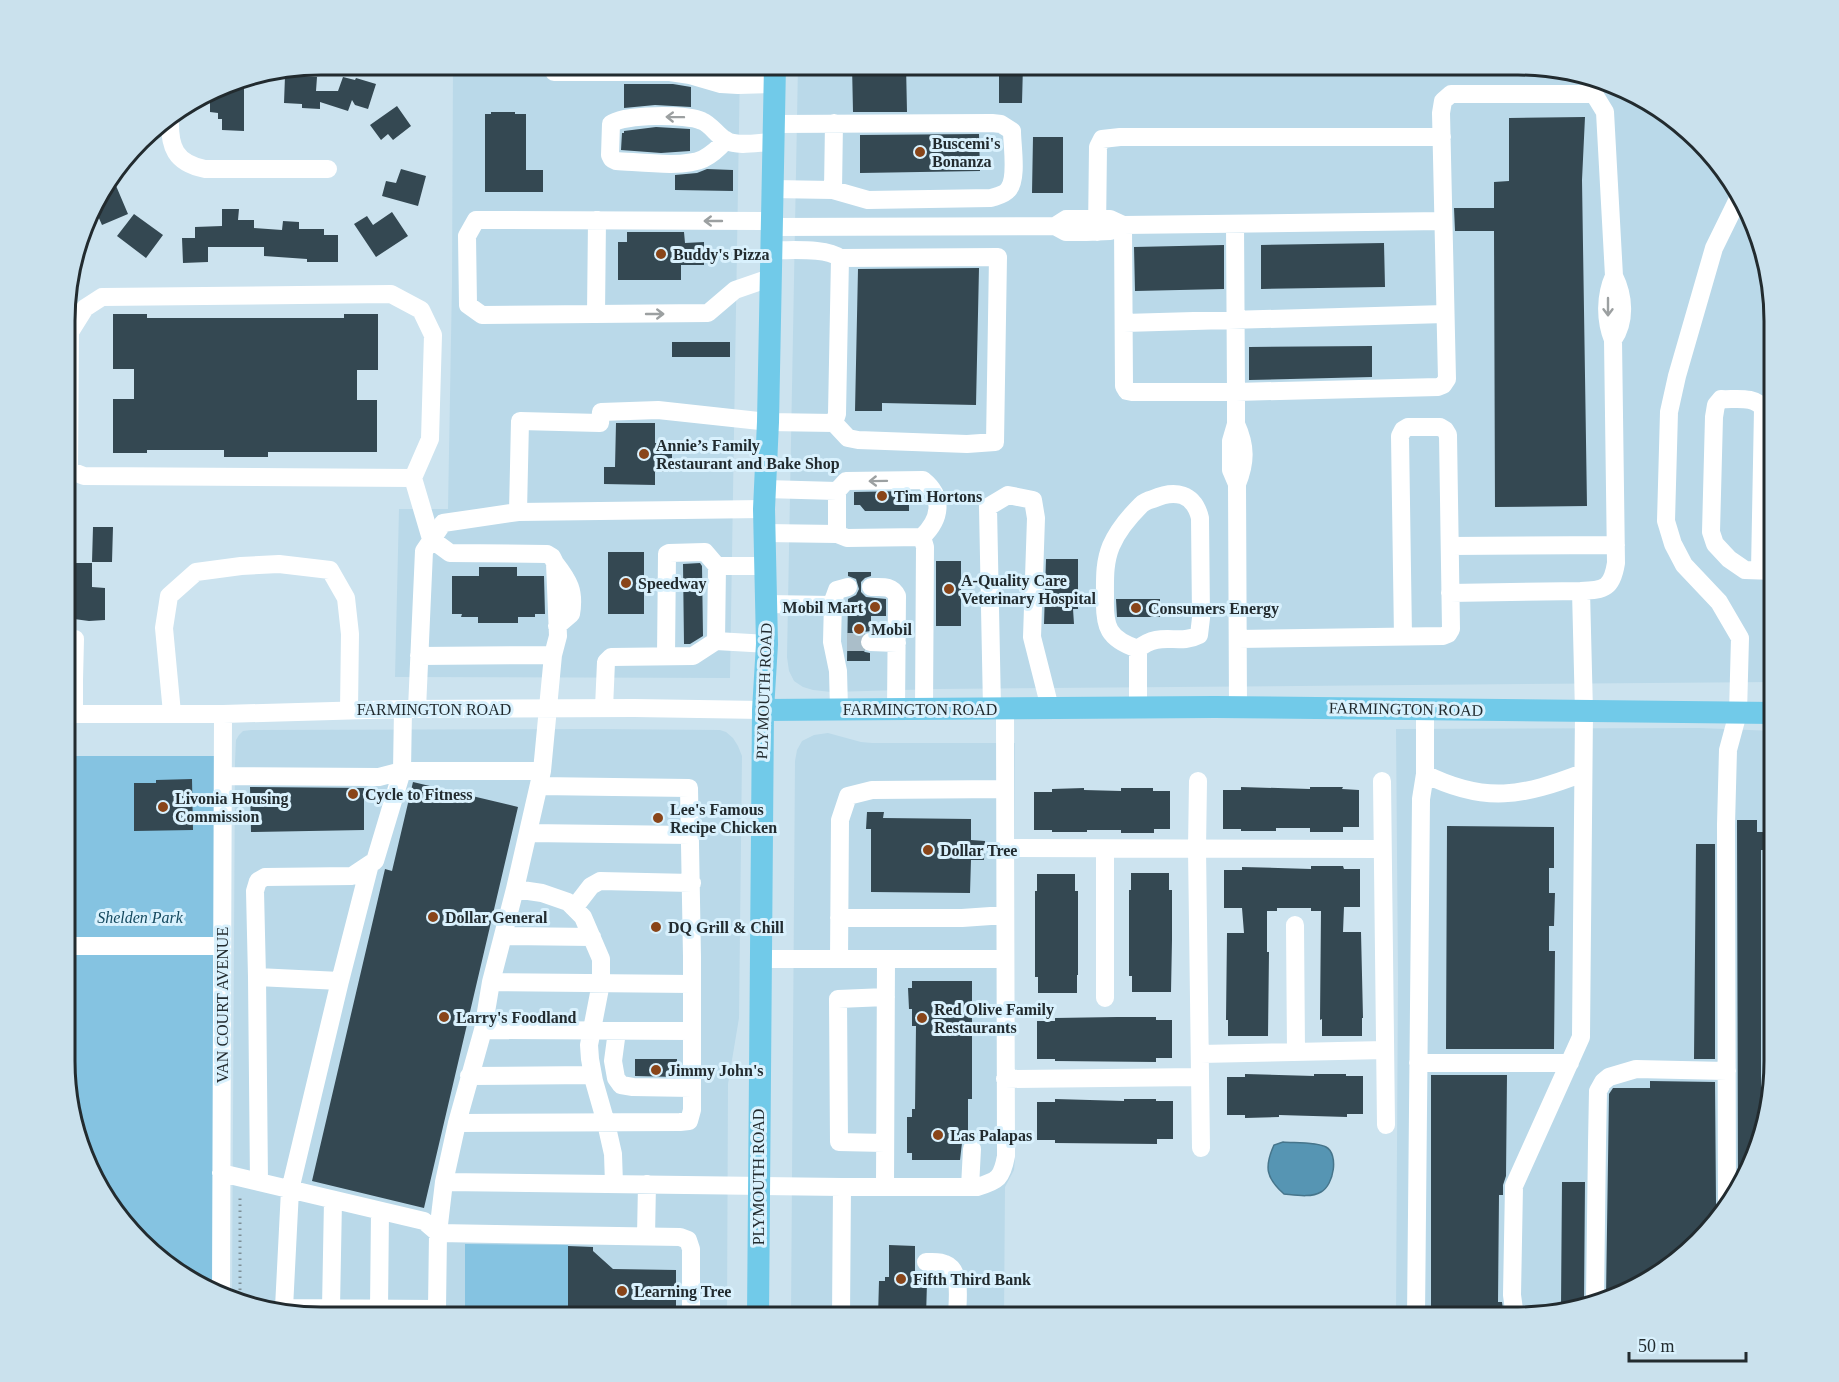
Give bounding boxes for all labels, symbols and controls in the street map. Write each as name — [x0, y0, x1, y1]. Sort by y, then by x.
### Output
one-way arrow — [666, 112, 686, 123]
place label: Buscemi's Bonanza — [932, 135, 1000, 170]
marker: Buscemi's Bonanza — [913, 145, 927, 159]
one-way arrow — [703, 215, 723, 227]
place label: Buddy's Pizza — [673, 246, 769, 264]
marker: Buddy's Pizza — [654, 247, 668, 261]
one-way arrow — [1602, 296, 1614, 316]
one-way arrow — [644, 308, 664, 320]
place label: Annie’s Family Restaurant and Bake Shop — [656, 437, 840, 473]
marker: Annie’s Family Restaurant and Bake Shop — [637, 447, 651, 461]
one-way arrow — [868, 475, 888, 486]
place label: Tim Hortons — [894, 488, 982, 505]
marker: Tim Hortons — [875, 489, 889, 503]
place label: A-Quality Care Veterinary Hospital — [961, 572, 1097, 608]
place label: Speedway — [638, 575, 706, 593]
marker: Speedway — [619, 576, 633, 590]
marker: A-Quality Care Veterinary Hospital — [942, 582, 956, 596]
place label: Mobil Mart — [783, 599, 864, 616]
marker: Mobil Mart — [868, 600, 882, 614]
place label: Consumers Energy — [1148, 600, 1279, 618]
marker: Consumers Energy — [1129, 601, 1143, 615]
place label: Mobil — [871, 621, 912, 638]
street label: PLYMOUTH ROAD — [753, 622, 775, 760]
marker: Mobil — [852, 622, 866, 636]
street label: FARMINGTON ROAD — [1329, 699, 1483, 719]
street label: FARMINGTON ROAD — [357, 701, 511, 718]
street label: FARMINGTON ROAD — [843, 701, 997, 718]
place label: Cycle to Fitness — [365, 786, 473, 804]
marker: Cycle to Fitness — [346, 787, 360, 801]
place label: Livonia Housing Commission — [175, 790, 288, 825]
marker: Livonia Housing Commission — [156, 800, 170, 814]
place label: Lee's Famous Recipe Chicken — [670, 801, 777, 837]
marker: Lee's Famous Recipe Chicken — [651, 811, 665, 825]
place label: Dollar Tree — [940, 842, 1017, 859]
marker: Dollar Tree — [921, 843, 935, 857]
park label: Shelden Park — [97, 909, 184, 926]
place label: Dollar General — [445, 909, 548, 926]
marker: Dollar General — [426, 910, 440, 924]
place label: DQ Grill & Chill — [668, 919, 785, 936]
marker: DQ Grill & Chill — [649, 920, 663, 934]
street label: VAN COURT AVENUE — [214, 927, 231, 1083]
place label: Red Olive Family Restaurants — [934, 1001, 1054, 1036]
place label: Larry's Foodland — [456, 1009, 577, 1027]
marker: Larry's Foodland — [437, 1010, 451, 1024]
marker: Red Olive Family Restaurants — [915, 1011, 929, 1025]
place label: Jimmy John's — [668, 1062, 764, 1080]
marker: Jimmy John's — [649, 1063, 663, 1077]
street label: PLYMOUTH ROAD — [750, 1109, 767, 1245]
place label: Las Palapas — [950, 1127, 1032, 1145]
marker: Las Palapas — [931, 1128, 945, 1142]
place label: Fifth Third Bank — [913, 1271, 1031, 1288]
marker: Fifth Third Bank — [894, 1272, 908, 1286]
place label: Learning Tree — [634, 1283, 731, 1301]
marker: Learning Tree — [615, 1284, 629, 1298]
scale bar — [1629, 1325, 1746, 1363]
text: 50 m — [1638, 1336, 1675, 1356]

